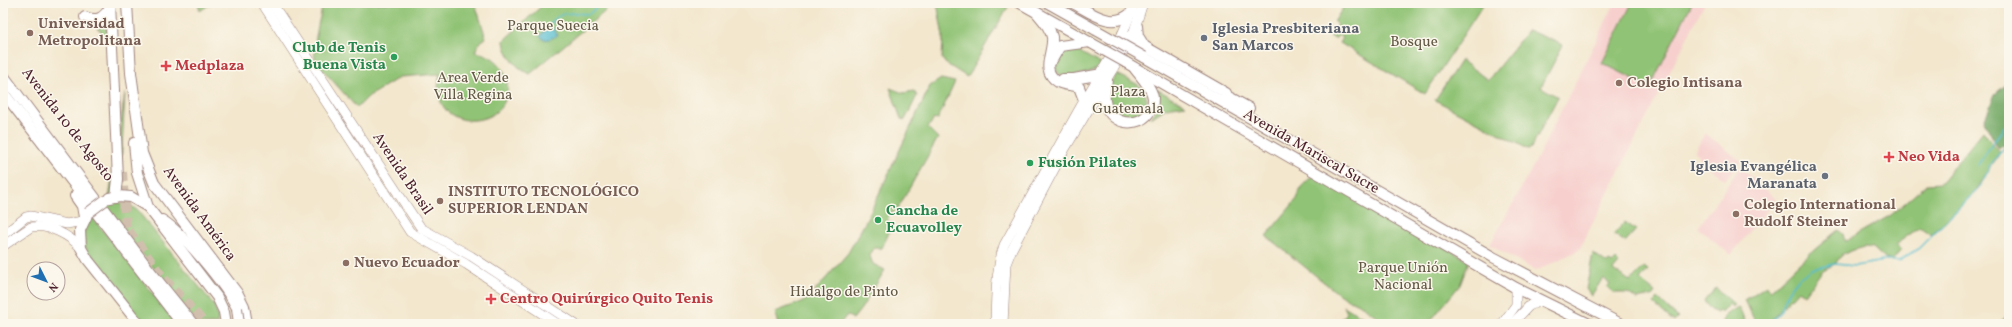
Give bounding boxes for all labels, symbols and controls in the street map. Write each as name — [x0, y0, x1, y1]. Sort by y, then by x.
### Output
place label: Universidad Metropolitana — [38, 14, 141, 52]
park label: Parque Suecia — [507, 16, 599, 37]
place label: Iglesia Presbiteriana San Marcos — [1212, 19, 1359, 57]
marker: Universidad Metropolitana — [25, 28, 35, 38]
park label: Bosque — [1390, 32, 1438, 53]
marker: Iglesia Presbiteriana San Marcos — [1199, 33, 1209, 43]
place label: Club de Tenis Buena Vista — [292, 38, 386, 76]
marker: Club de Tenis Buena Vista — [389, 52, 399, 62]
place label: Medplaza — [175, 56, 245, 77]
marker: Medplaza — [160, 60, 172, 72]
street label: Avenida 10 de Agosto — [16, 64, 118, 186]
park label: Area Verde Villa Regina — [433, 68, 513, 106]
place label: Colegio Intisana — [1627, 73, 1742, 94]
marker: Colegio Intisana — [1614, 78, 1624, 88]
park label: Plaza Guatemala — [1092, 82, 1164, 120]
street label: Avenida Mariscal Sucre — [1239, 104, 1383, 200]
street label: Avenida Brasil — [367, 129, 437, 219]
place label: Neo Vida — [1898, 147, 1960, 168]
marker: Neo Vida — [1883, 151, 1895, 163]
place label: Fusión Pilates — [1038, 153, 1137, 174]
place label: Iglesia Evangélica Maranata — [1690, 157, 1817, 195]
marker: Fusión Pilates — [1025, 158, 1035, 168]
street label: Avenida América — [157, 162, 241, 266]
marker: Iglesia Evangélica Maranata — [1820, 171, 1830, 181]
place label: INSTITUTO TECNOLÓGICO SUPERIOR LENDAN — [448, 182, 639, 220]
place label: Colegio International Rudolf Steiner — [1744, 195, 1896, 233]
marker: INSTITUTO TECNOLÓGICO SUPERIOR LENDAN — [435, 196, 445, 206]
place label: Cancha de Ecuavolley — [886, 201, 963, 239]
marker: Colegio International Rudolf Steiner — [1731, 209, 1741, 219]
marker: Cancha de Ecuavolley — [873, 215, 883, 225]
place label: Nuevo Ecuador — [354, 253, 460, 274]
marker: Nuevo Ecuador — [341, 258, 351, 268]
park label: Parque Unión Nacional — [1358, 258, 1448, 296]
north arrow — [26, 261, 66, 301]
text: N — [44, 279, 61, 295]
park label: Hidalgo de Pinto — [790, 282, 898, 303]
place label: Centro Quirúrgico Quito Tenis — [500, 289, 713, 310]
marker: Centro Quirúrgico Quito Tenis — [485, 293, 497, 305]

